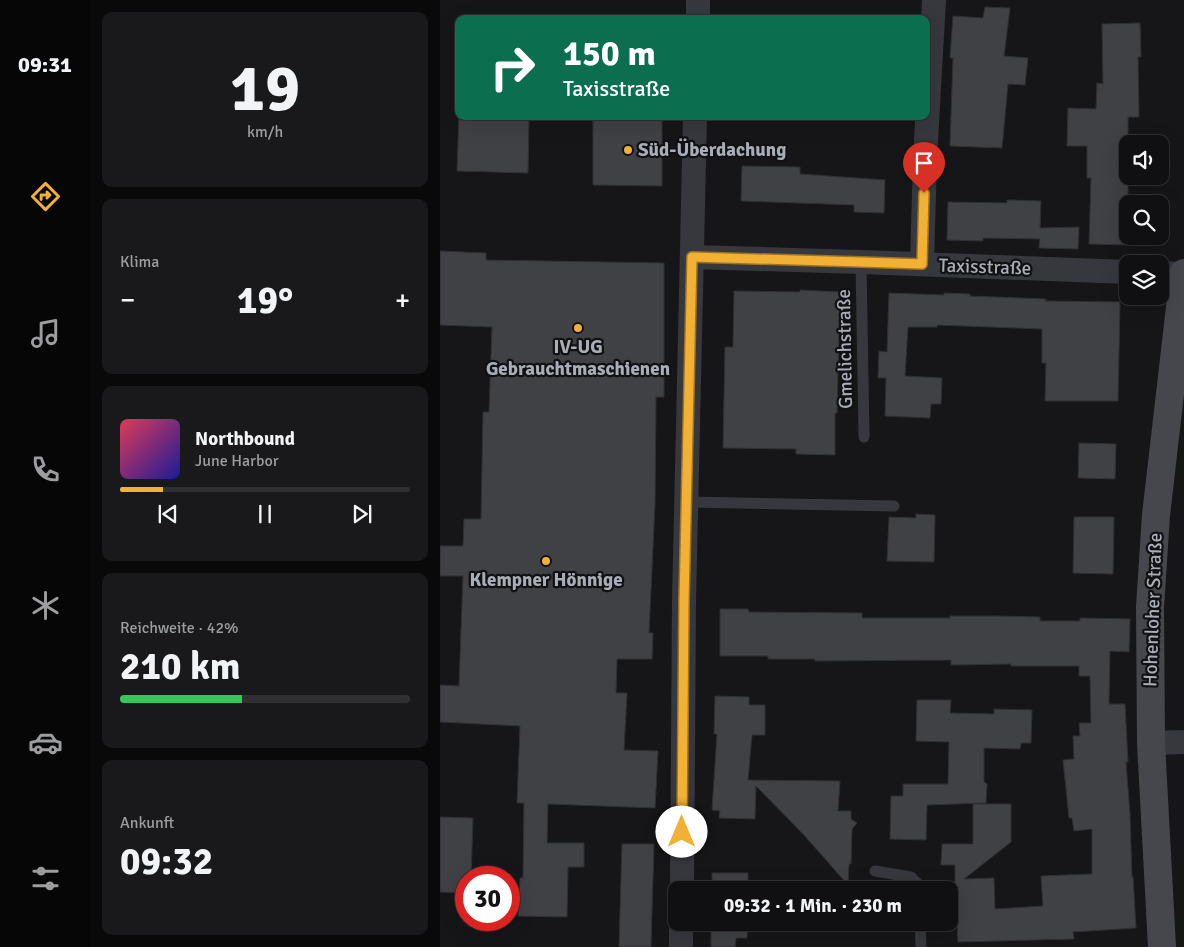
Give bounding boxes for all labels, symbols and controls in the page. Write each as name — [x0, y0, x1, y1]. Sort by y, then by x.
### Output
text: 150 m — [563, 32, 656, 75]
icon: right — [480, 35, 545, 100]
text: 19 — [230, 49, 300, 129]
text: 09:31 — [18, 51, 72, 78]
text: Taxisstraße — [563, 75, 670, 102]
text: km/h — [247, 122, 283, 142]
map controls — [1119, 135, 1169, 305]
button: sound — [1119, 135, 1169, 185]
place label: Süd-Überdachung — [638, 138, 786, 162]
pin — [903, 142, 945, 193]
marker: Süd-Überdachung — [622, 144, 634, 156]
icon: arrive — [910, 149, 938, 177]
icon: directions — [28, 179, 63, 214]
button: search — [1119, 195, 1169, 245]
text: Klima — [120, 252, 159, 272]
street label: Taxisstraße — [938, 253, 1032, 281]
button: layers — [1119, 255, 1169, 305]
text: 19° — [237, 277, 293, 324]
text: − — [120, 283, 135, 317]
text: + — [395, 283, 410, 317]
street label: Gmelichstraße — [832, 289, 858, 409]
icon: music — [28, 316, 63, 351]
marker: IV-UG Gebrauchtmaschienen — [572, 322, 584, 334]
place label: IV-UG Gebrauchtmaschienen — [486, 335, 670, 381]
text: Northbound — [195, 427, 295, 451]
text: June Harbor — [195, 451, 279, 471]
icon: phone — [28, 452, 63, 487]
icon: previous — [154, 500, 182, 528]
icon: pause — [251, 500, 279, 528]
icon: next — [348, 500, 376, 528]
street label: Hohenloher Straße — [1138, 532, 1168, 688]
marker: Klempner Hönnige — [540, 555, 552, 567]
place label: Klempner Hönnige — [469, 568, 623, 592]
icon: climate — [28, 588, 63, 623]
text: Reichweite · 42% — [120, 618, 239, 638]
text: 210 km — [120, 643, 241, 690]
icon: car — [28, 725, 63, 760]
position arrow — [655, 805, 707, 857]
text: Ankunft — [120, 813, 174, 833]
text: 09:32 — [120, 838, 213, 885]
icon: filters — [28, 861, 63, 896]
speed limit sign: 30 — [455, 866, 520, 931]
text: 09:32 · 1 Min. · 230 m — [724, 894, 902, 918]

